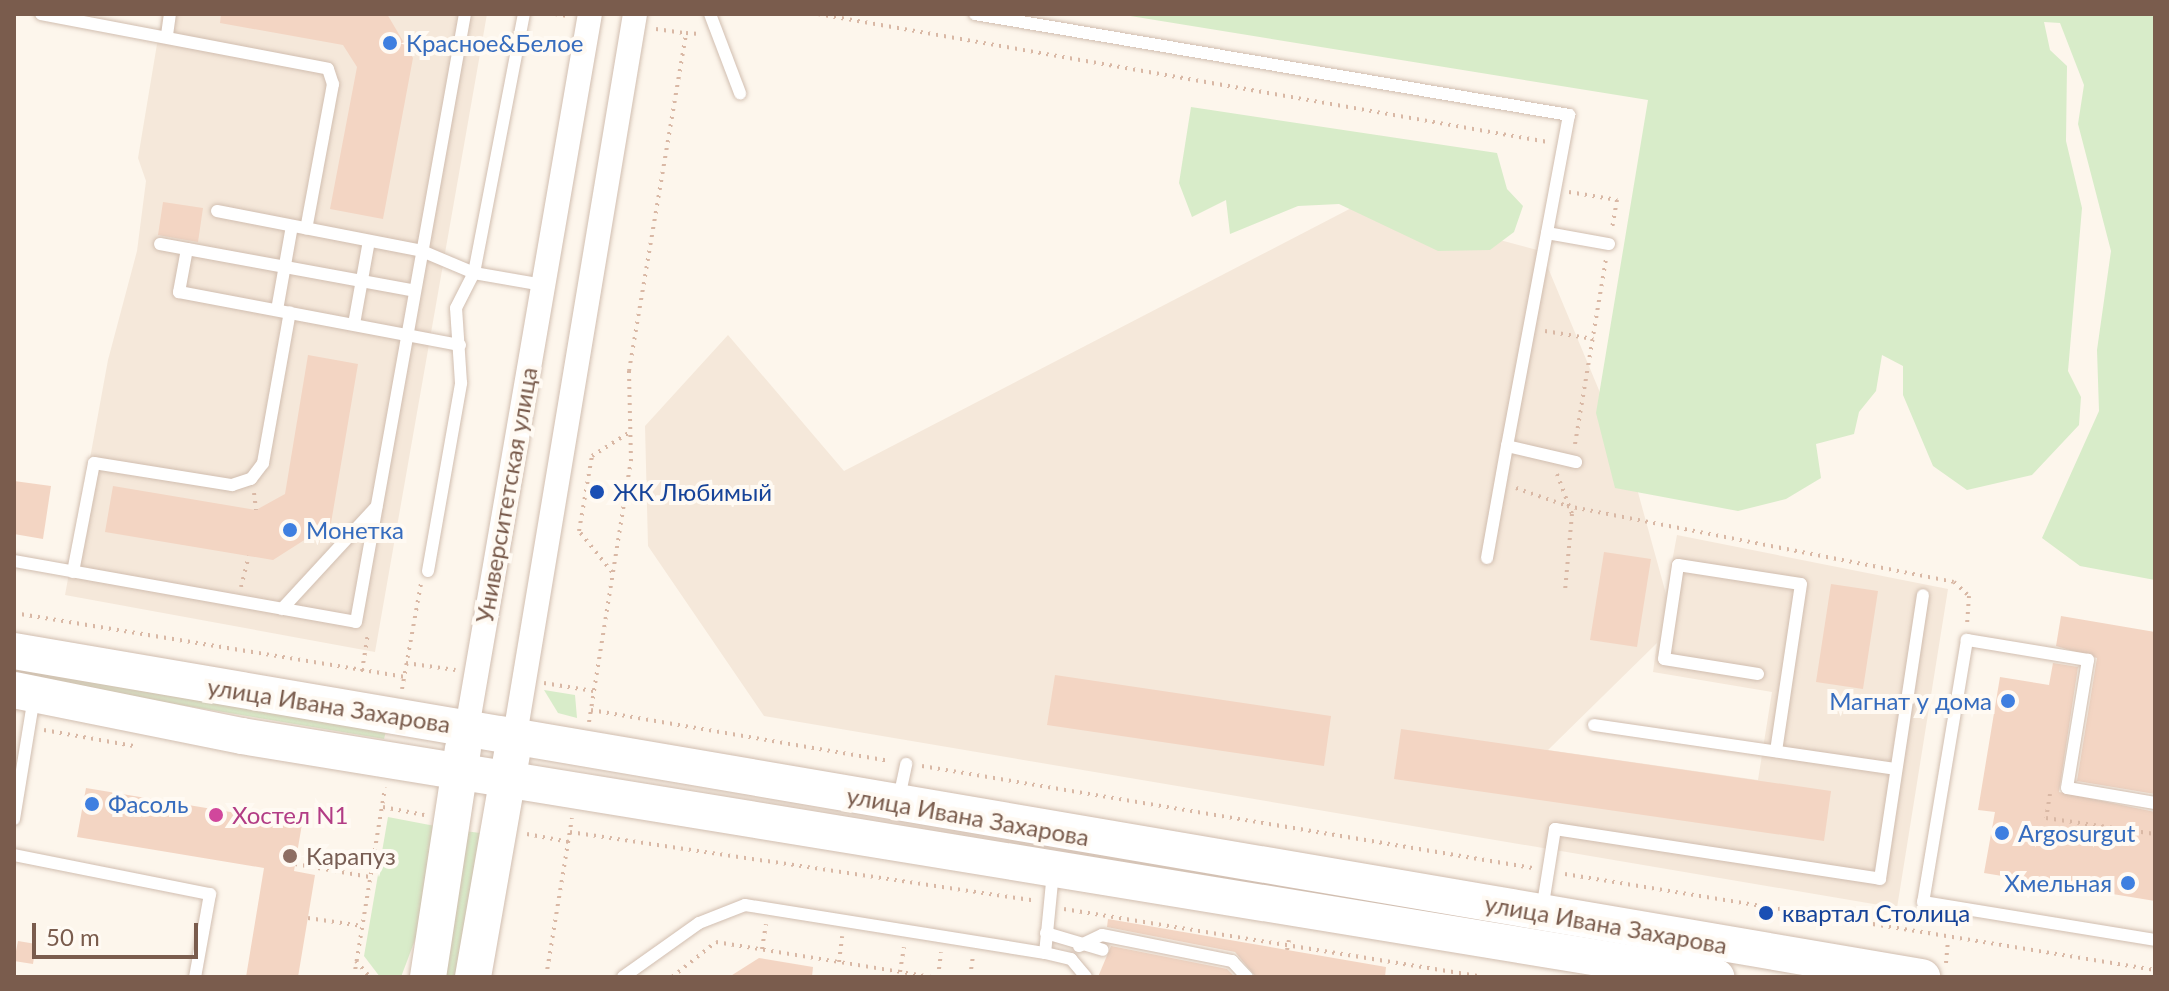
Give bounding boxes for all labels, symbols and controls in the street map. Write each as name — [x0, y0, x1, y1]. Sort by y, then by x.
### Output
place label: Красное&Белое — [406, 29, 583, 57]
marker: Красное&Белое — [381, 34, 399, 52]
street label: Университетская улица — [469, 365, 543, 625]
place label: ЖК Любимый — [613, 478, 772, 506]
marker: ЖК Любимый — [588, 483, 606, 501]
place label: Монетка — [306, 516, 404, 544]
marker: Монетка — [281, 521, 299, 539]
street label: улица Ивана Захарова — [205, 672, 453, 738]
place label: Магнат у дома — [1829, 687, 1992, 715]
marker: Магнат у дома — [1999, 692, 2017, 710]
street label: улица Ивана Захарова — [845, 780, 1091, 852]
place label: Фасоль — [108, 790, 188, 818]
marker: Фасоль — [83, 795, 101, 813]
place label: Хостел N1 — [232, 801, 348, 829]
marker: Хостел N1 — [207, 806, 225, 824]
place label: Argosurgut — [2018, 819, 2135, 847]
marker: Argosurgut — [1993, 824, 2011, 842]
place label: Карапуз — [306, 842, 396, 870]
marker: Карапуз — [281, 847, 299, 865]
place label: Хмельная — [2004, 869, 2112, 897]
marker: Хмельная — [2119, 874, 2137, 892]
street label: улица Ивана Захарова — [1483, 888, 1729, 960]
place label: квартал Столица — [1782, 899, 1970, 927]
marker: квартал Столица — [1757, 904, 1775, 922]
scale bar — [36, 907, 202, 957]
text: 50 m — [46, 922, 100, 951]

